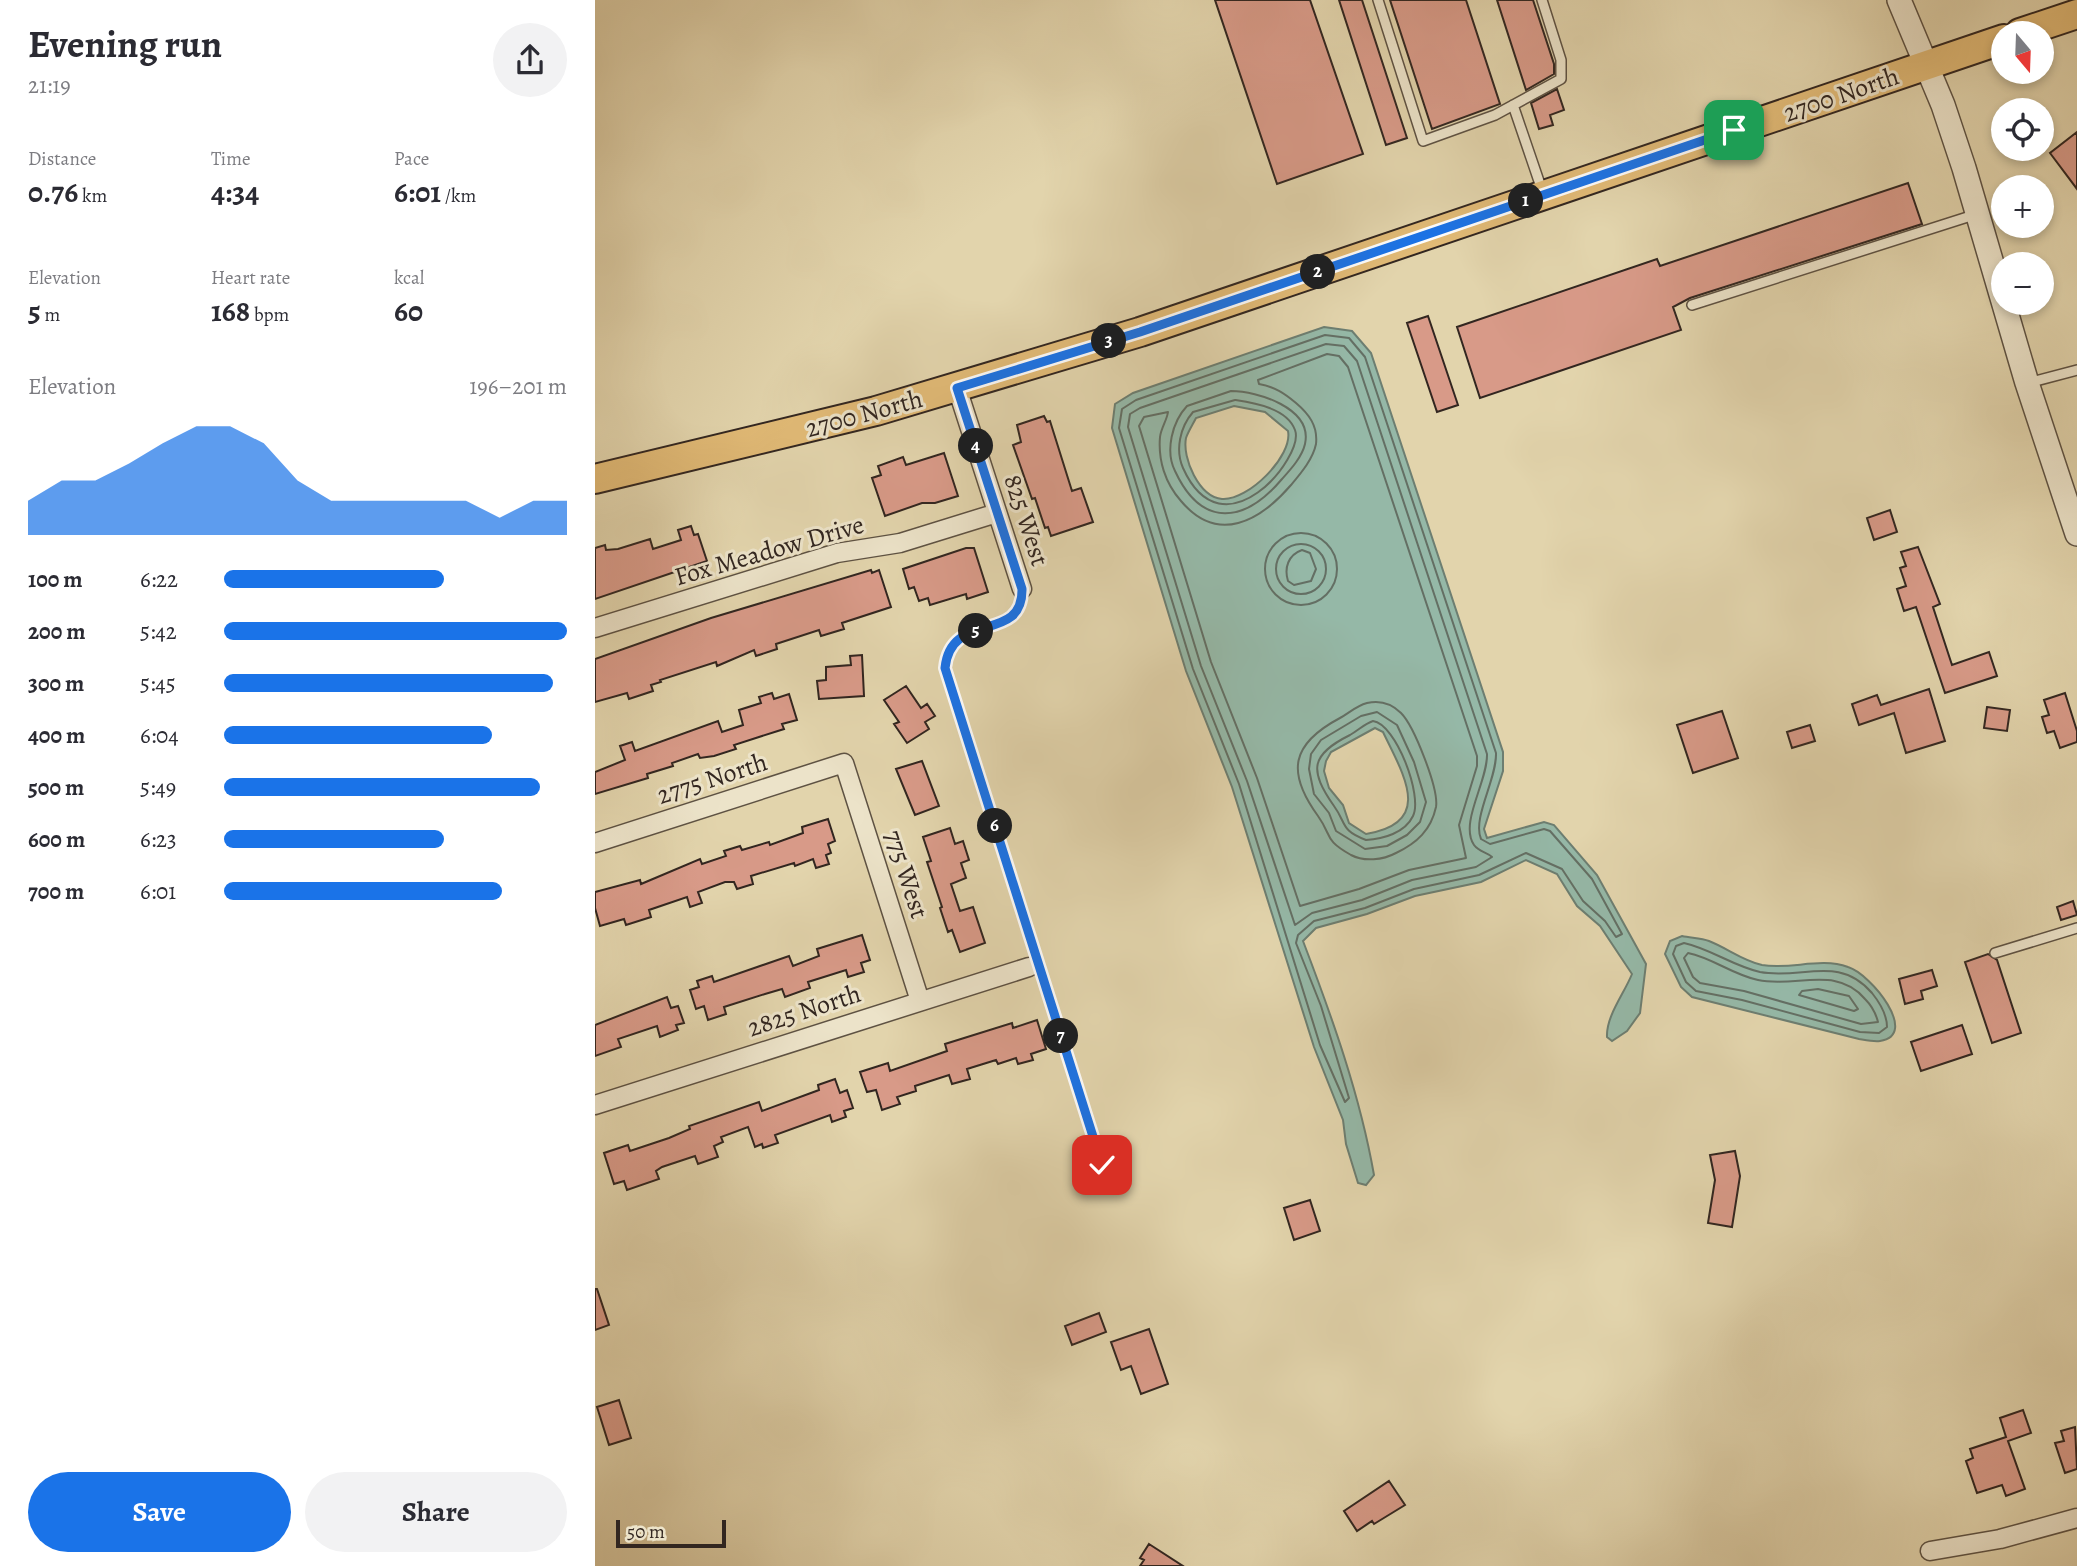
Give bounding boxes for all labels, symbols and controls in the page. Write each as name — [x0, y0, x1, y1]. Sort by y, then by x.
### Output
text: Evening run — [28, 18, 222, 70]
north arrow — [1991, 21, 2055, 84]
map controls — [1991, 21, 2054, 315]
button: share — [493, 23, 567, 97]
street label: 2700 North — [1779, 58, 1904, 131]
text: 21:19 — [28, 70, 71, 101]
button: locate — [1991, 98, 2054, 161]
pin — [1704, 100, 1764, 160]
icon: arrive — [1715, 111, 1753, 149]
text: Distance — [28, 146, 96, 172]
text: Time — [211, 146, 250, 172]
text: Pace — [394, 146, 429, 172]
text: 0.76 — [28, 172, 78, 212]
text: 4:34 — [211, 172, 259, 212]
text: 6:01 — [394, 172, 441, 212]
button: + — [1991, 175, 2054, 238]
text: km — [78, 183, 107, 209]
text: /km — [441, 183, 476, 209]
pin: 1 — [1509, 184, 1543, 218]
text: 1 — [1522, 187, 1529, 213]
button: − — [1991, 252, 2054, 315]
pin: 2 — [1301, 254, 1335, 290]
text: 2 — [1313, 258, 1322, 284]
text: Elevation — [28, 265, 101, 291]
text: Heart rate — [211, 265, 290, 291]
text: kcal — [394, 265, 424, 291]
text: 5 — [28, 291, 41, 331]
text: 168 — [211, 291, 250, 331]
text: 60 — [394, 291, 423, 331]
text: m — [41, 302, 60, 328]
text: bpm — [250, 302, 289, 328]
pin: 3 — [1091, 324, 1127, 358]
text: 3 — [1104, 327, 1113, 353]
text: Elevation — [28, 371, 116, 402]
text: 196–201 m — [469, 371, 567, 402]
street label: 2700 North — [802, 381, 927, 446]
pin: 4 — [959, 428, 993, 464]
text: 4 — [971, 432, 980, 458]
street label: 825 West — [995, 470, 1058, 571]
street label: Fox Meadow Drive — [670, 507, 868, 594]
text: 100 m — [28, 564, 83, 595]
text: 6:22 — [140, 564, 178, 595]
pin: 5 — [959, 614, 993, 648]
text: 200 m — [28, 616, 86, 647]
text: 5:42 — [140, 616, 177, 647]
text: 5 — [971, 617, 980, 643]
text: 300 m — [28, 668, 84, 699]
text: 5:45 — [140, 668, 176, 699]
text: 400 m — [28, 720, 85, 751]
text: 6:04 — [140, 720, 179, 751]
street label: 2775 North — [653, 744, 772, 813]
text: 500 m — [28, 772, 84, 803]
text: 5:49 — [140, 772, 176, 803]
pin: 6 — [977, 808, 1013, 844]
text: 6 — [990, 812, 999, 838]
text: 600 m — [28, 824, 85, 855]
text: 6:23 — [140, 824, 177, 855]
street label: 775 West — [876, 825, 937, 923]
text: 700 m — [28, 876, 84, 907]
text: 6:01 — [140, 876, 176, 907]
street label: 2825 North — [743, 976, 865, 1045]
pin: 7 — [1043, 1018, 1079, 1054]
text: 7 — [1056, 1022, 1065, 1048]
pin — [1072, 1135, 1132, 1195]
icon: check — [1083, 1146, 1121, 1184]
button: Save — [28, 1472, 291, 1552]
button: Share — [305, 1472, 567, 1552]
scale bar — [616, 1517, 726, 1549]
text: 50 m — [627, 1519, 665, 1545]

